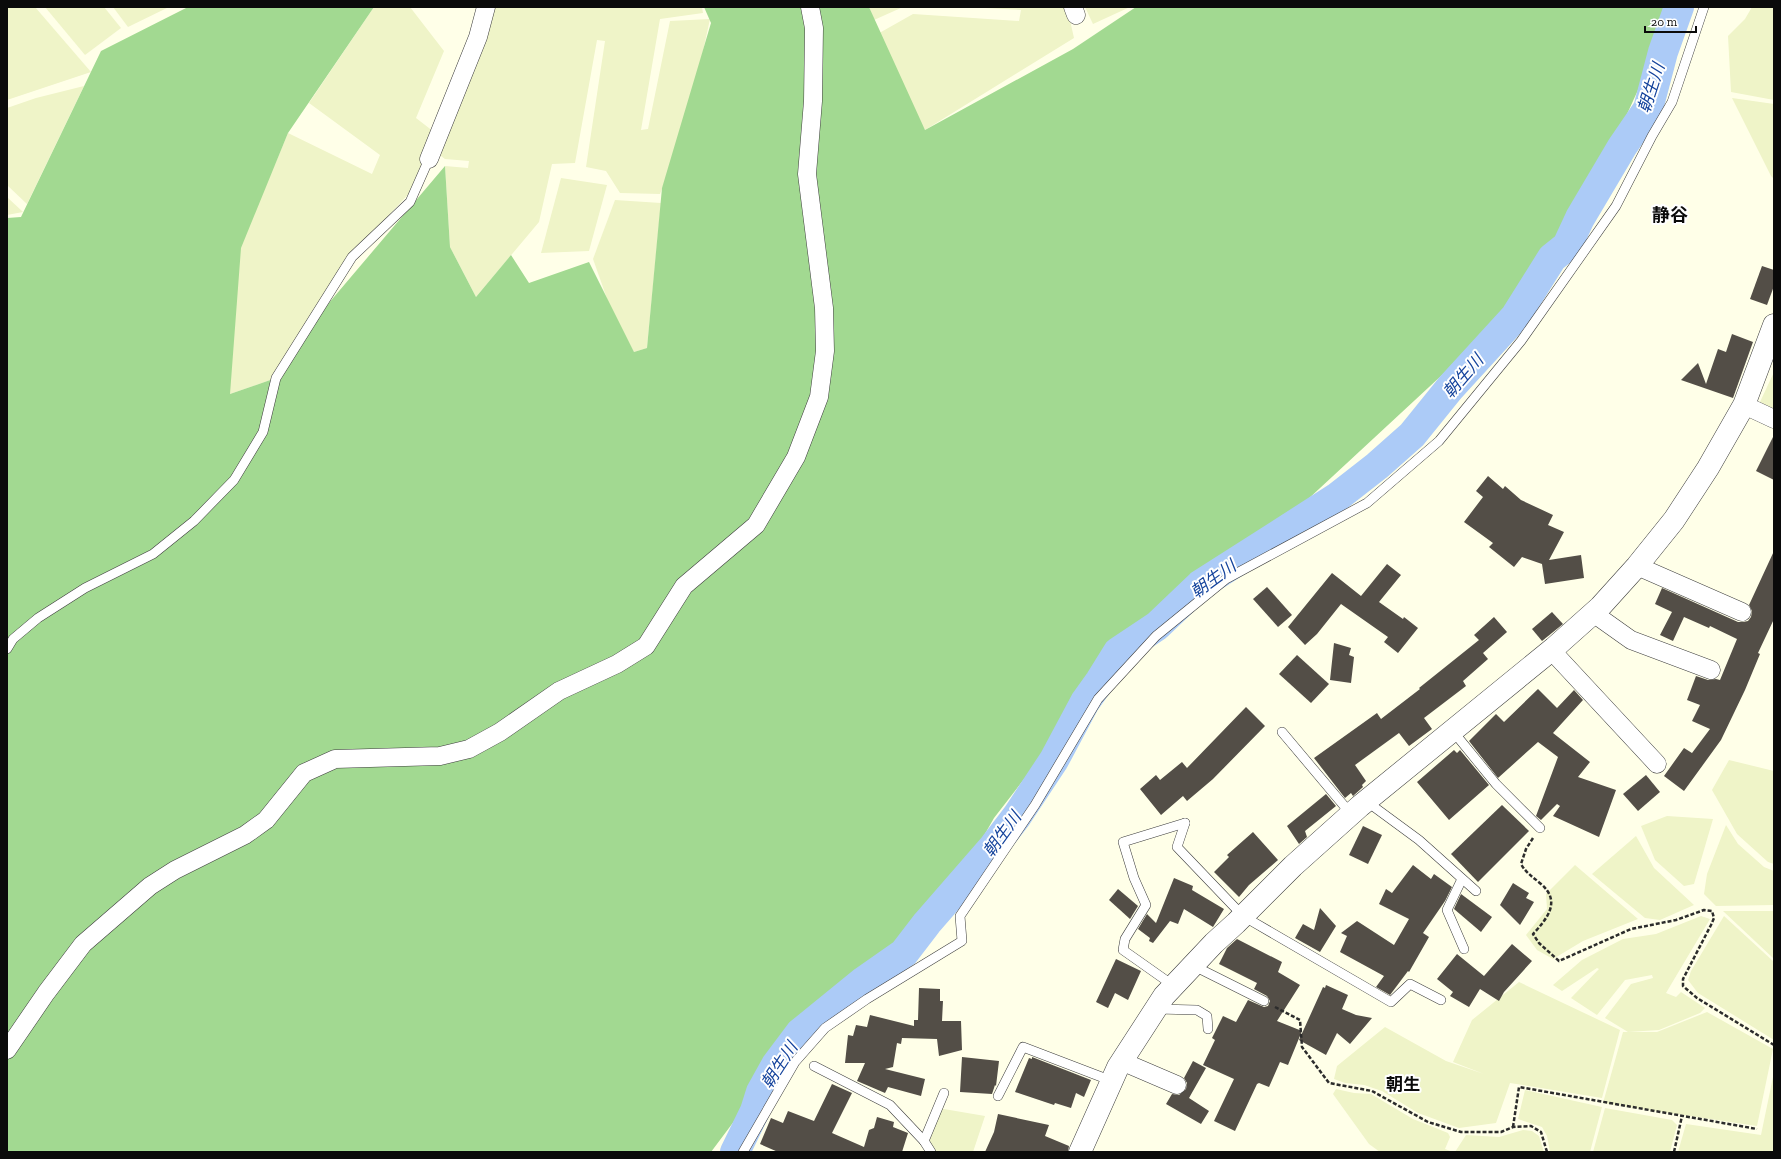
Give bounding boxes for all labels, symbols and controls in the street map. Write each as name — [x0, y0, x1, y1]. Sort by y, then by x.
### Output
scale bar — [1645, 8, 1696, 34]
text: 20 m — [1651, 15, 1678, 29]
water label: 朝生川 — [1634, 59, 1669, 115]
district label: 静谷 — [1652, 204, 1688, 226]
water label: 朝生川 — [1439, 349, 1489, 402]
water label: 朝生川 — [1186, 555, 1241, 602]
water label: 朝生川 — [979, 806, 1026, 861]
water label: 朝生川 — [757, 1036, 802, 1092]
district label: 朝生 — [1386, 1074, 1420, 1094]

